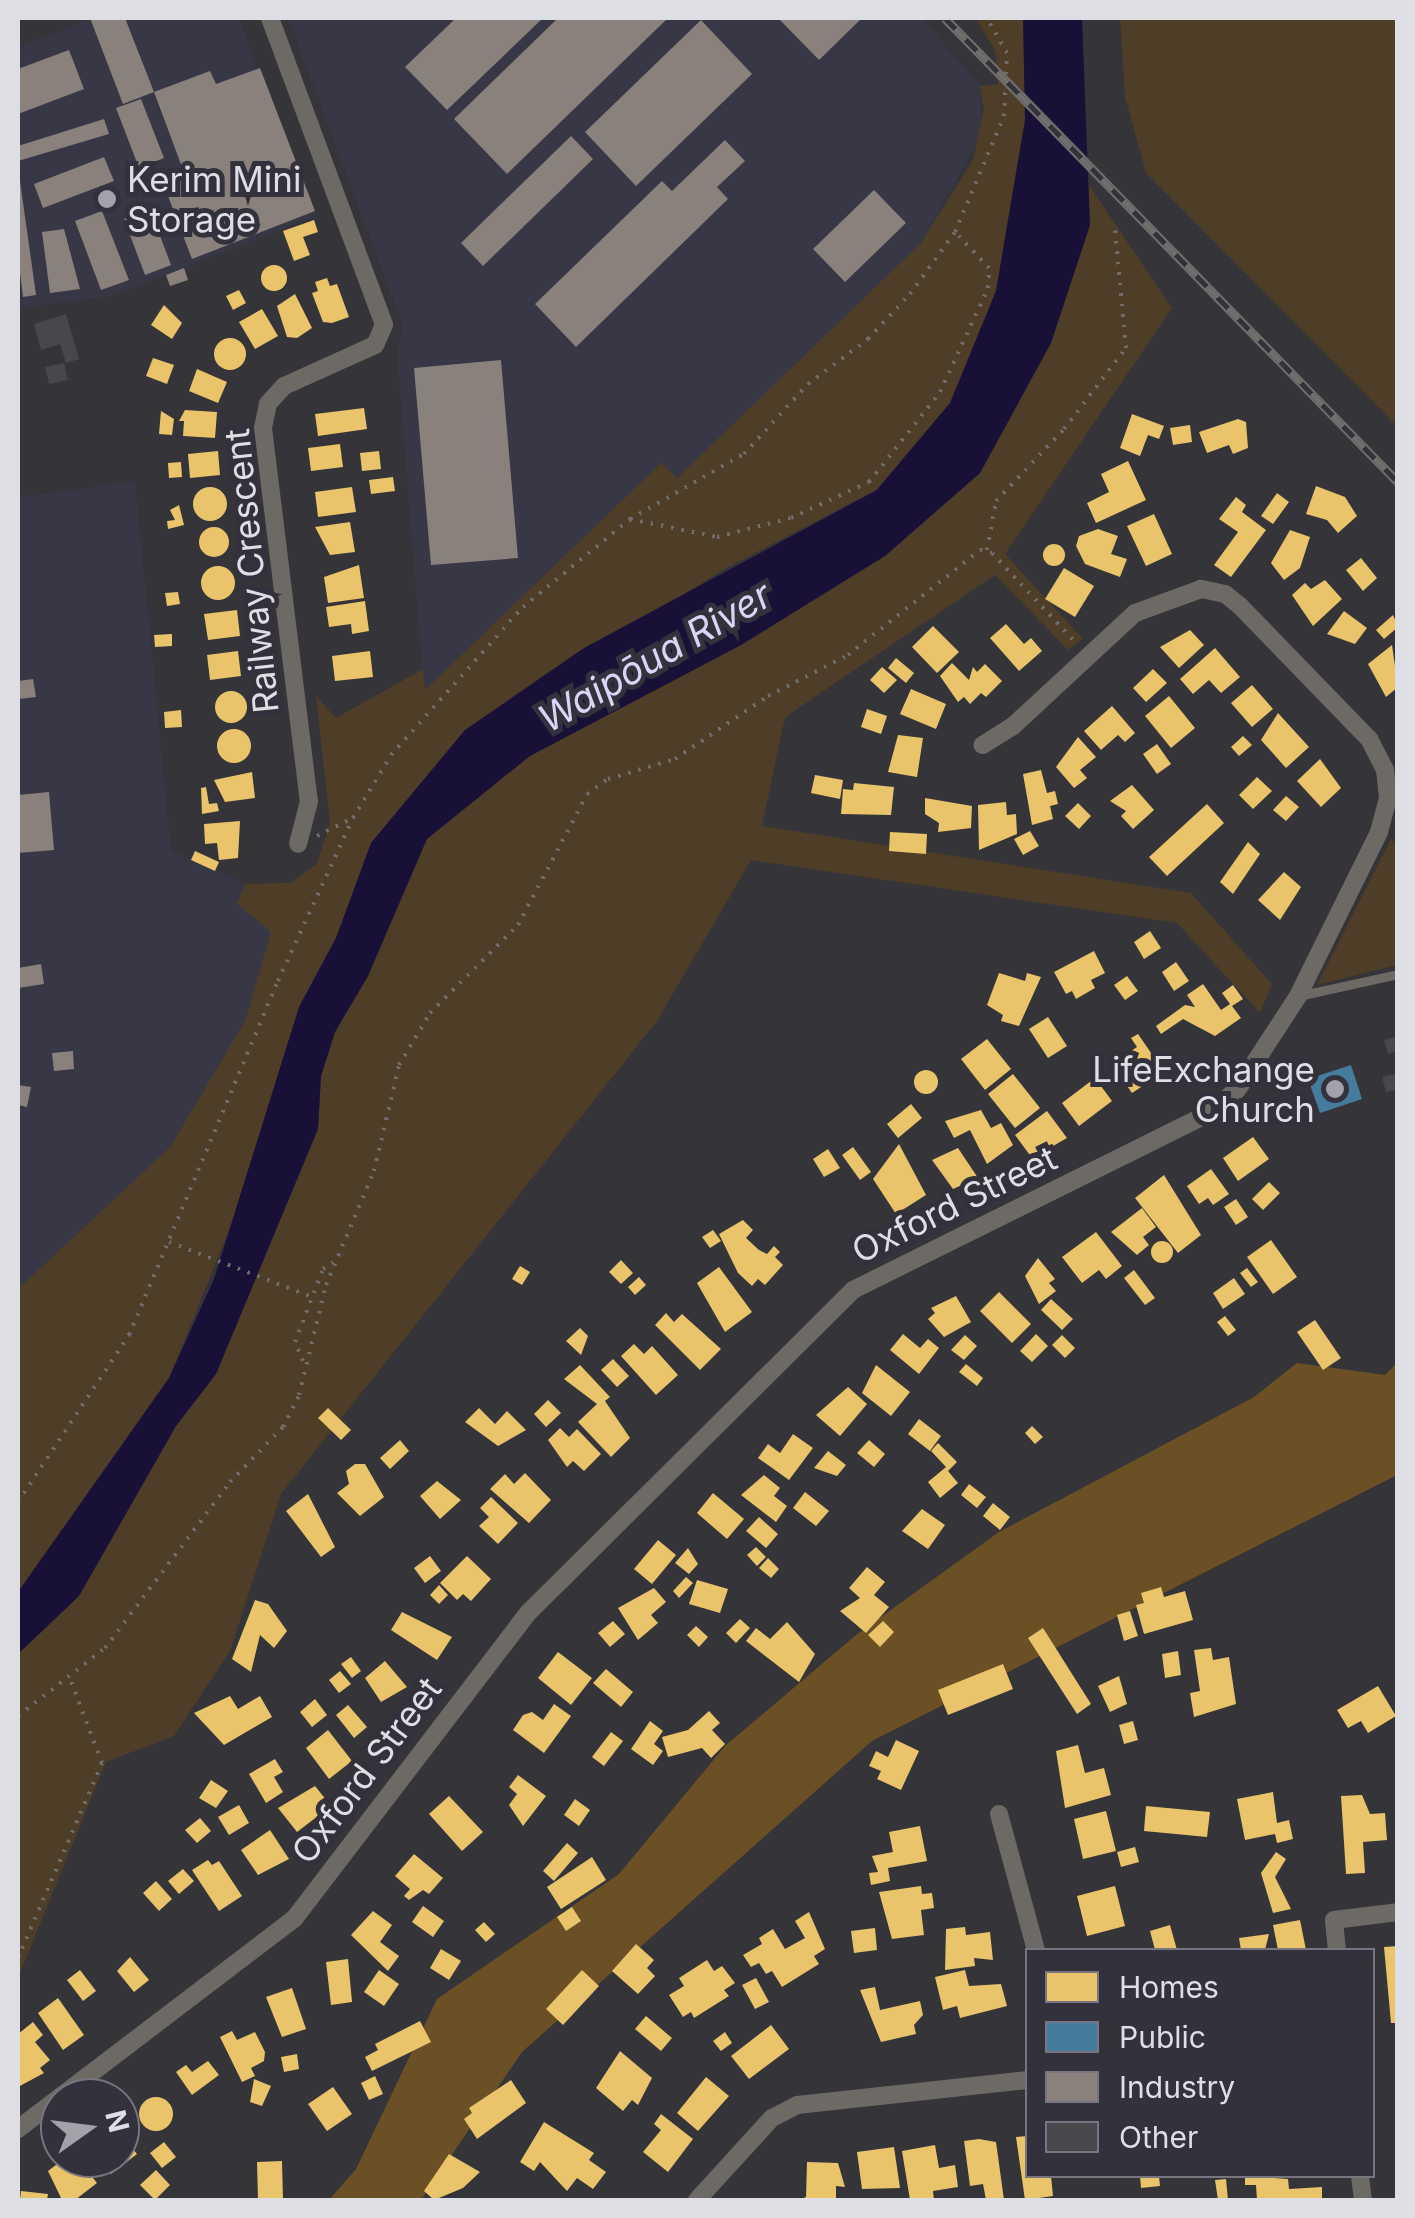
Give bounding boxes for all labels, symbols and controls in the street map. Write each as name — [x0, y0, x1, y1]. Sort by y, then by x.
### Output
place label: Kerim Mini Storage — [127, 158, 301, 240]
marker: Kerim Mini Storage — [96, 188, 118, 210]
street label: Railway Crescent — [215, 427, 287, 715]
water label: Waipōua River — [531, 572, 779, 742]
place label: LifeExchange Church — [1092, 1048, 1315, 1130]
marker: LifeExchange Church — [1324, 1078, 1346, 1100]
street label: Oxford Street — [845, 1136, 1063, 1272]
street label: Oxford Street — [282, 1669, 450, 1871]
legend — [1025, 1948, 1375, 2178]
text: Homes — [1119, 1969, 1219, 2005]
text: Public — [1119, 2019, 1206, 2055]
text: Industry — [1119, 2069, 1235, 2105]
north arrow — [40, 2078, 140, 2178]
text: N — [98, 2107, 136, 2136]
text: Other — [1119, 2119, 1198, 2155]

